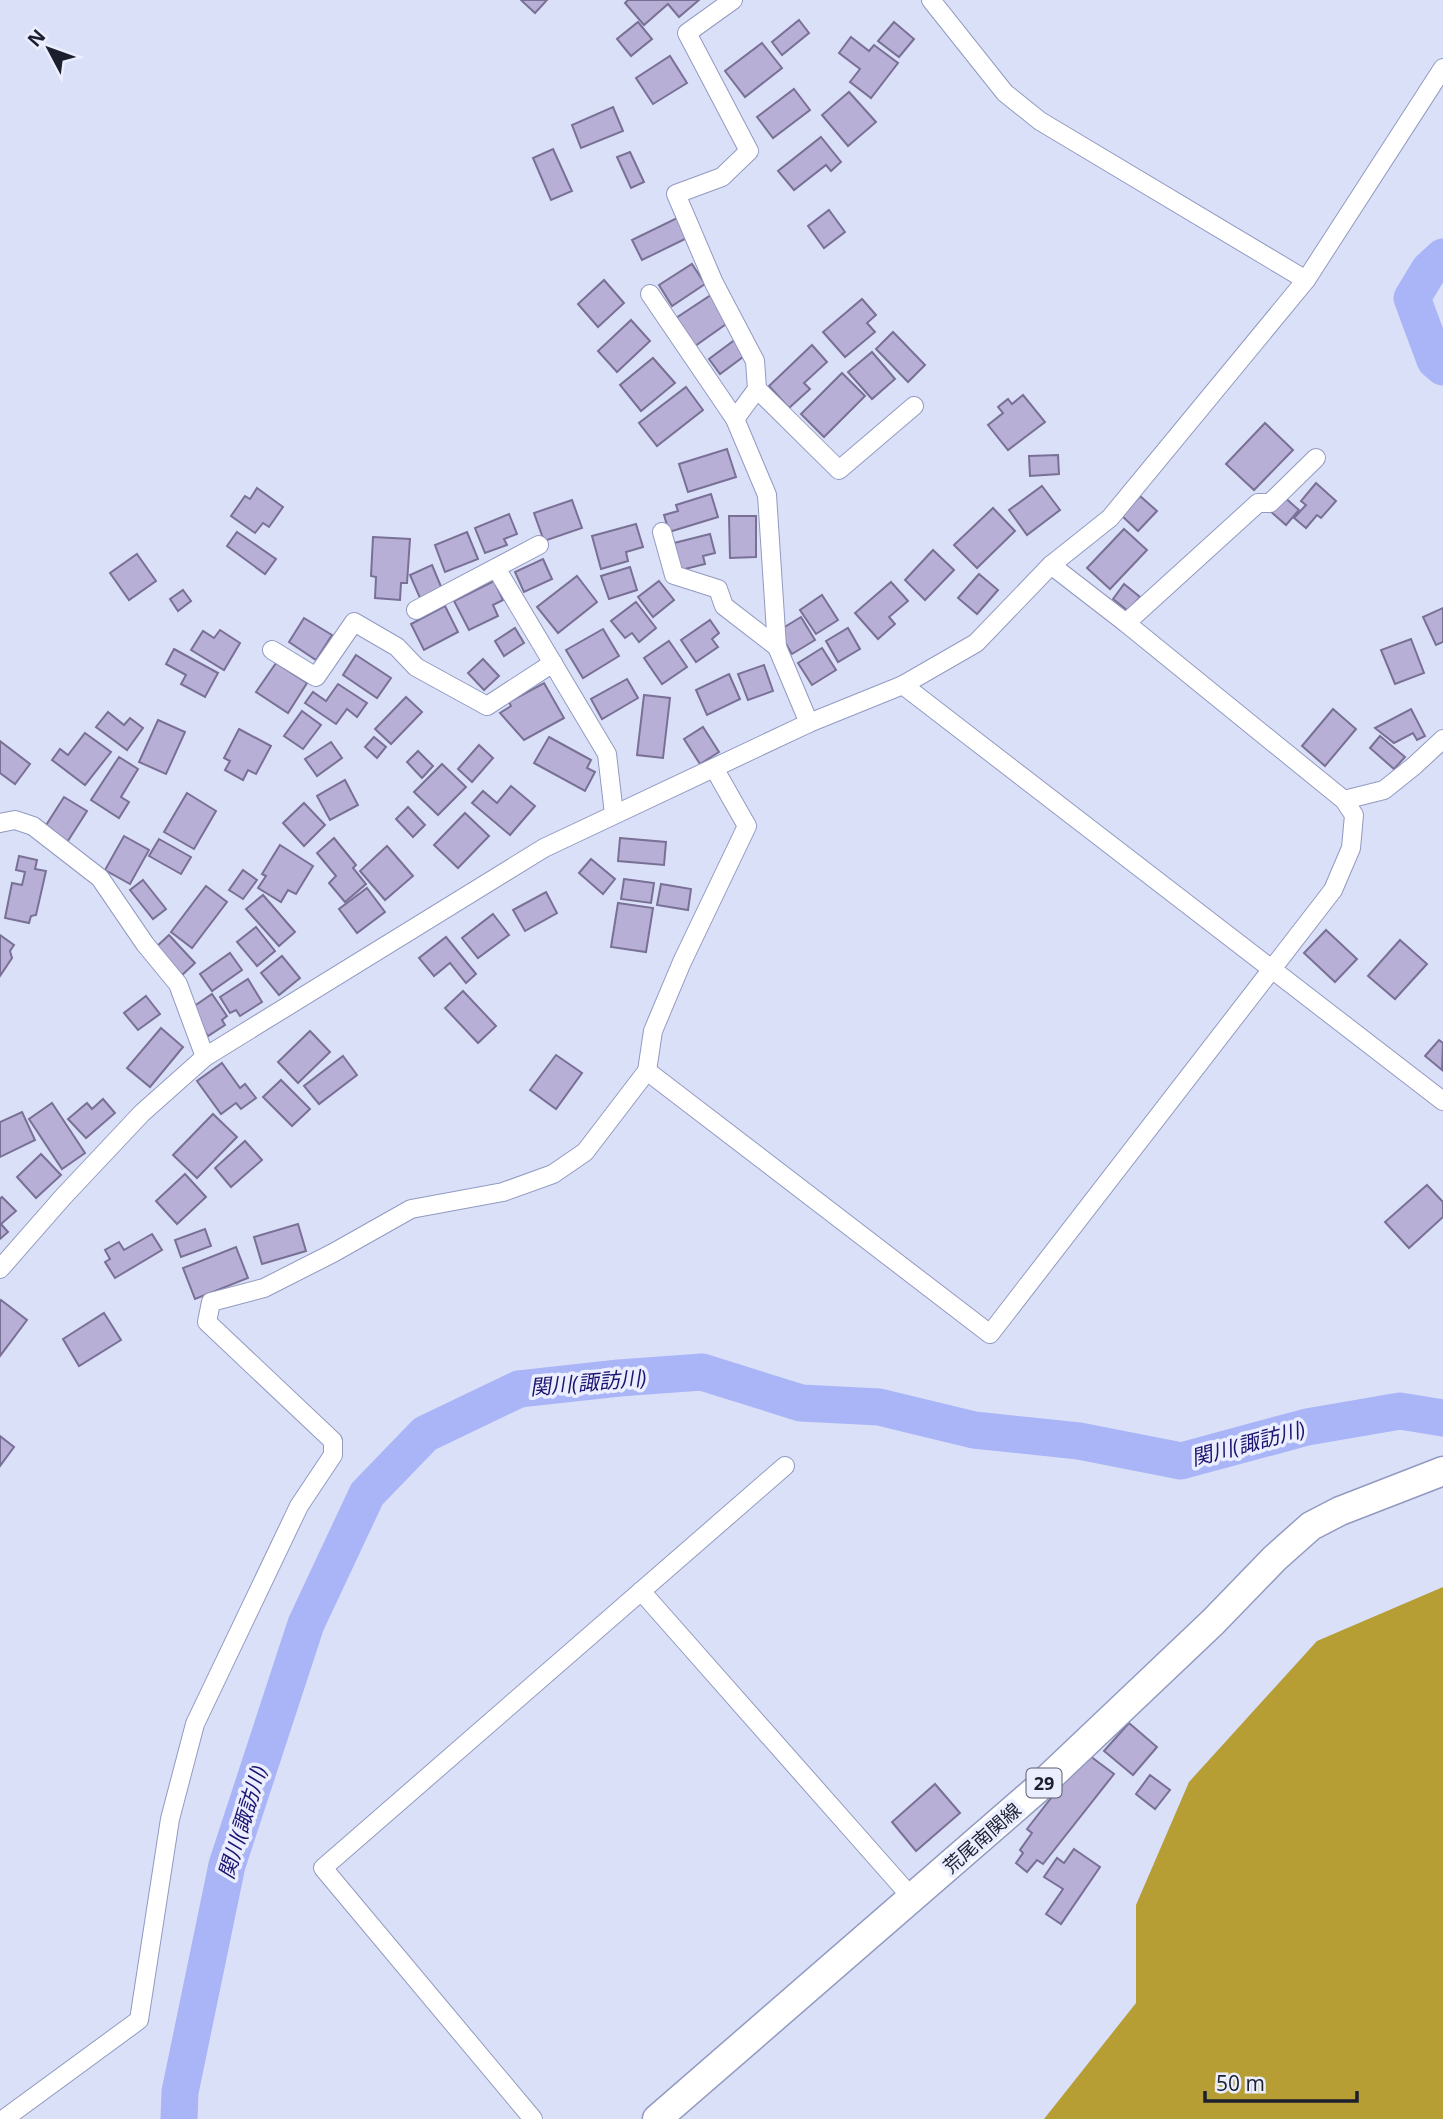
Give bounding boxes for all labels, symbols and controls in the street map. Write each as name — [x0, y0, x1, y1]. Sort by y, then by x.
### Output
north arrow — [14, 14, 84, 84]
text: N — [21, 23, 51, 52]
water label: 関川(諏訪川) — [529, 1363, 647, 1401]
water label: 関川(諏訪川) — [1188, 1414, 1308, 1472]
water label: 関川(諏訪川) — [212, 1762, 272, 1882]
road number: 29 — [1026, 1768, 1062, 1798]
street label: 荒尾南関線 — [938, 1797, 1026, 1879]
scale bar — [1205, 2060, 1357, 2104]
text: 50 m — [1216, 2069, 1265, 2097]

